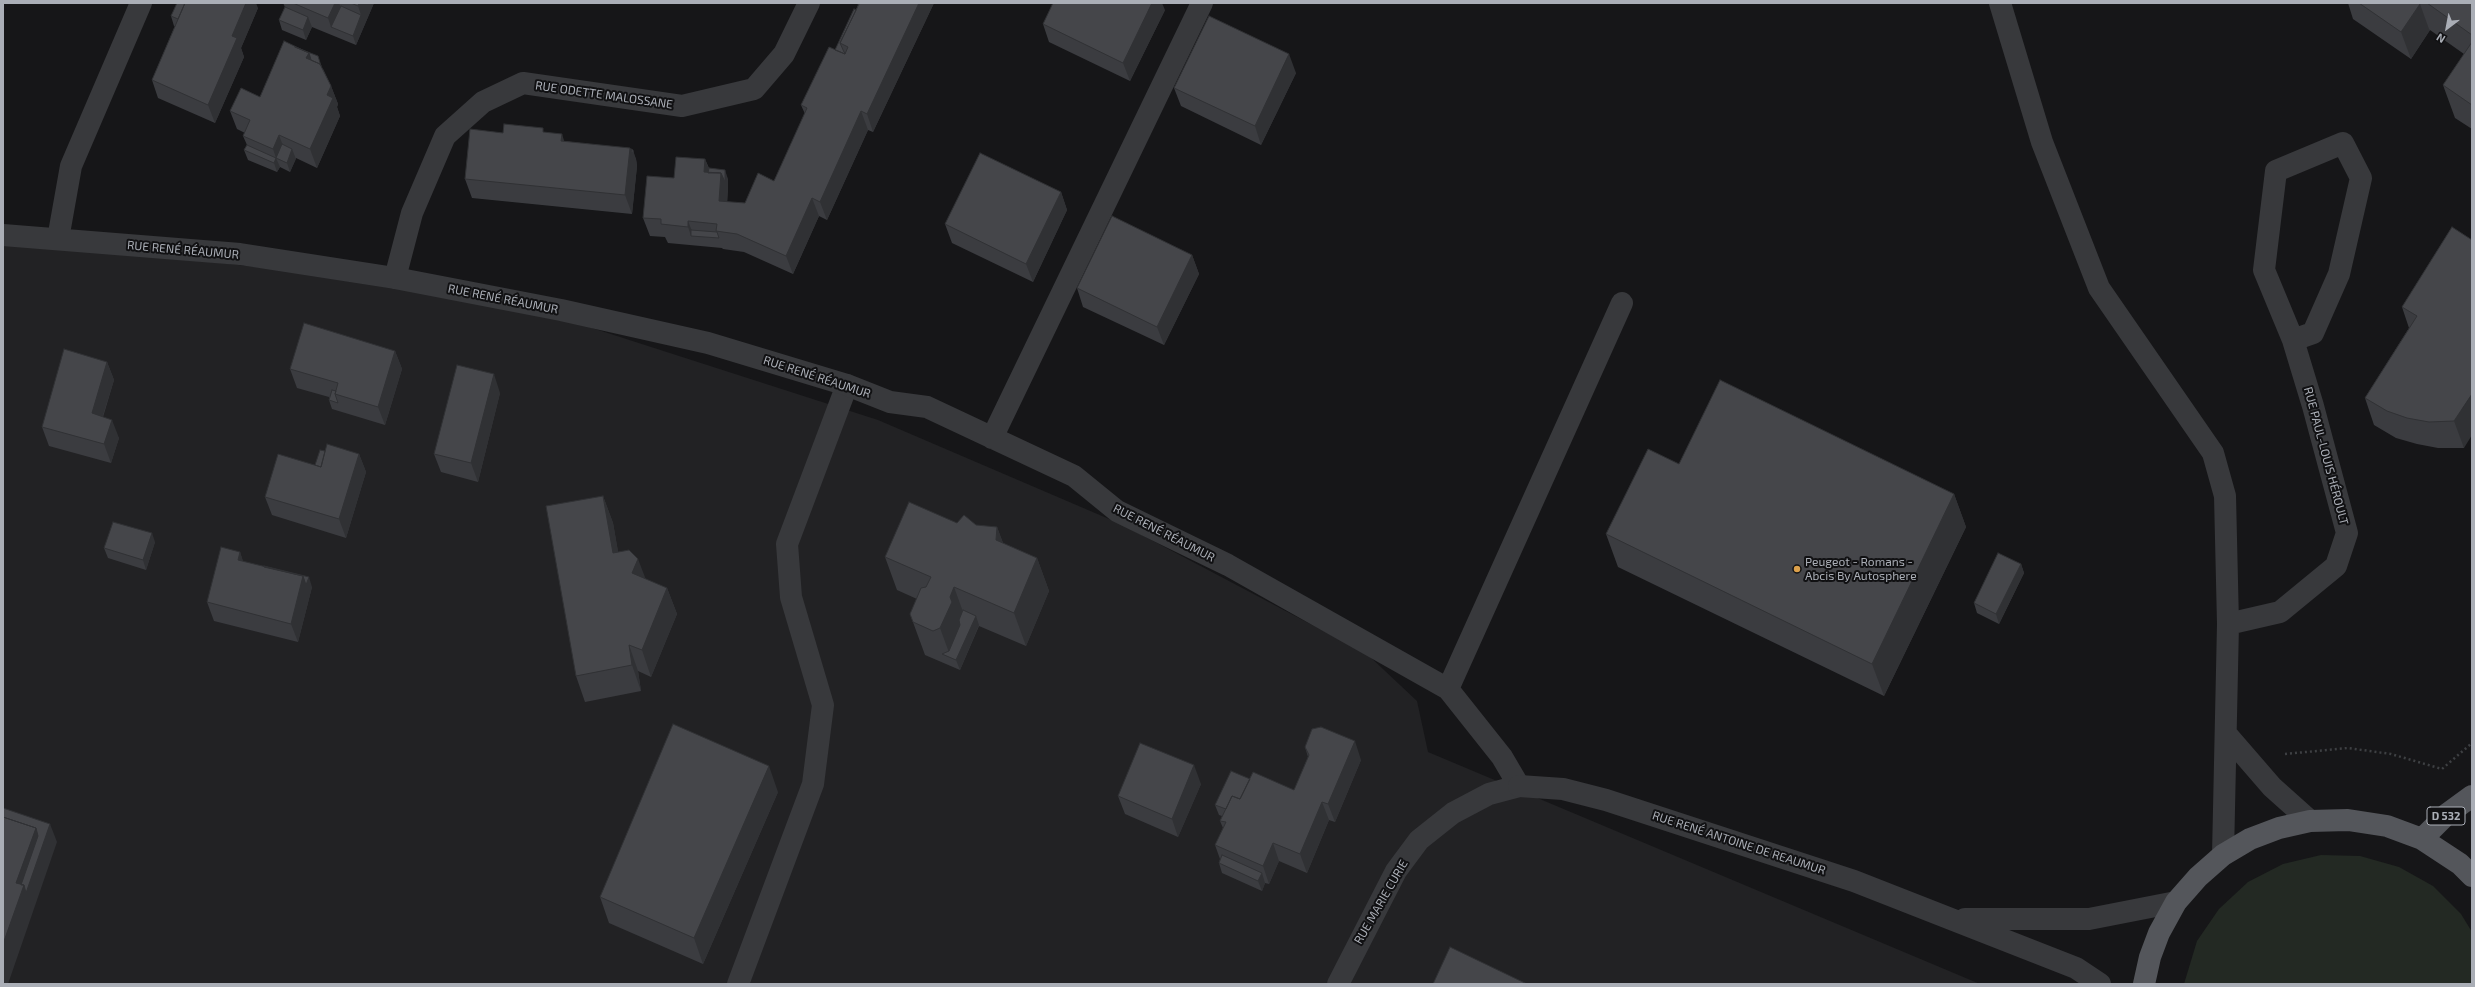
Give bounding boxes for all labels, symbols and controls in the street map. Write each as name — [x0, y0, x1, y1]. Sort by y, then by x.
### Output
north arrow — [2427, 8, 2467, 48]
text: N — [2434, 31, 2447, 46]
street label: RUE ODETTE MALOSSANE — [534, 78, 674, 112]
street label: RUE RENÉ RÉAUMUR — [126, 238, 240, 262]
street label: RUE RENÉ RÉAUMUR — [447, 281, 559, 317]
street label: RUE RENÉ RÉAUMUR — [761, 353, 873, 401]
street label: RUE PAUL-LOUIS HÉROULT — [2301, 385, 2351, 527]
street label: RUE RENÉ RÉAUMUR — [1111, 501, 1217, 565]
place label: Peugeot - Romans - Abcis By Autosphere — [1805, 555, 1917, 583]
marker: Peugeot - Romans - Abcis By Autosphere — [1792, 564, 1802, 574]
road number: D 532 — [2427, 807, 2465, 825]
street label: RUE RENÉ ANTOINE DE REAUMUR — [1651, 808, 1827, 878]
street label: RUE MARIE CURIE — [1351, 857, 1411, 947]

